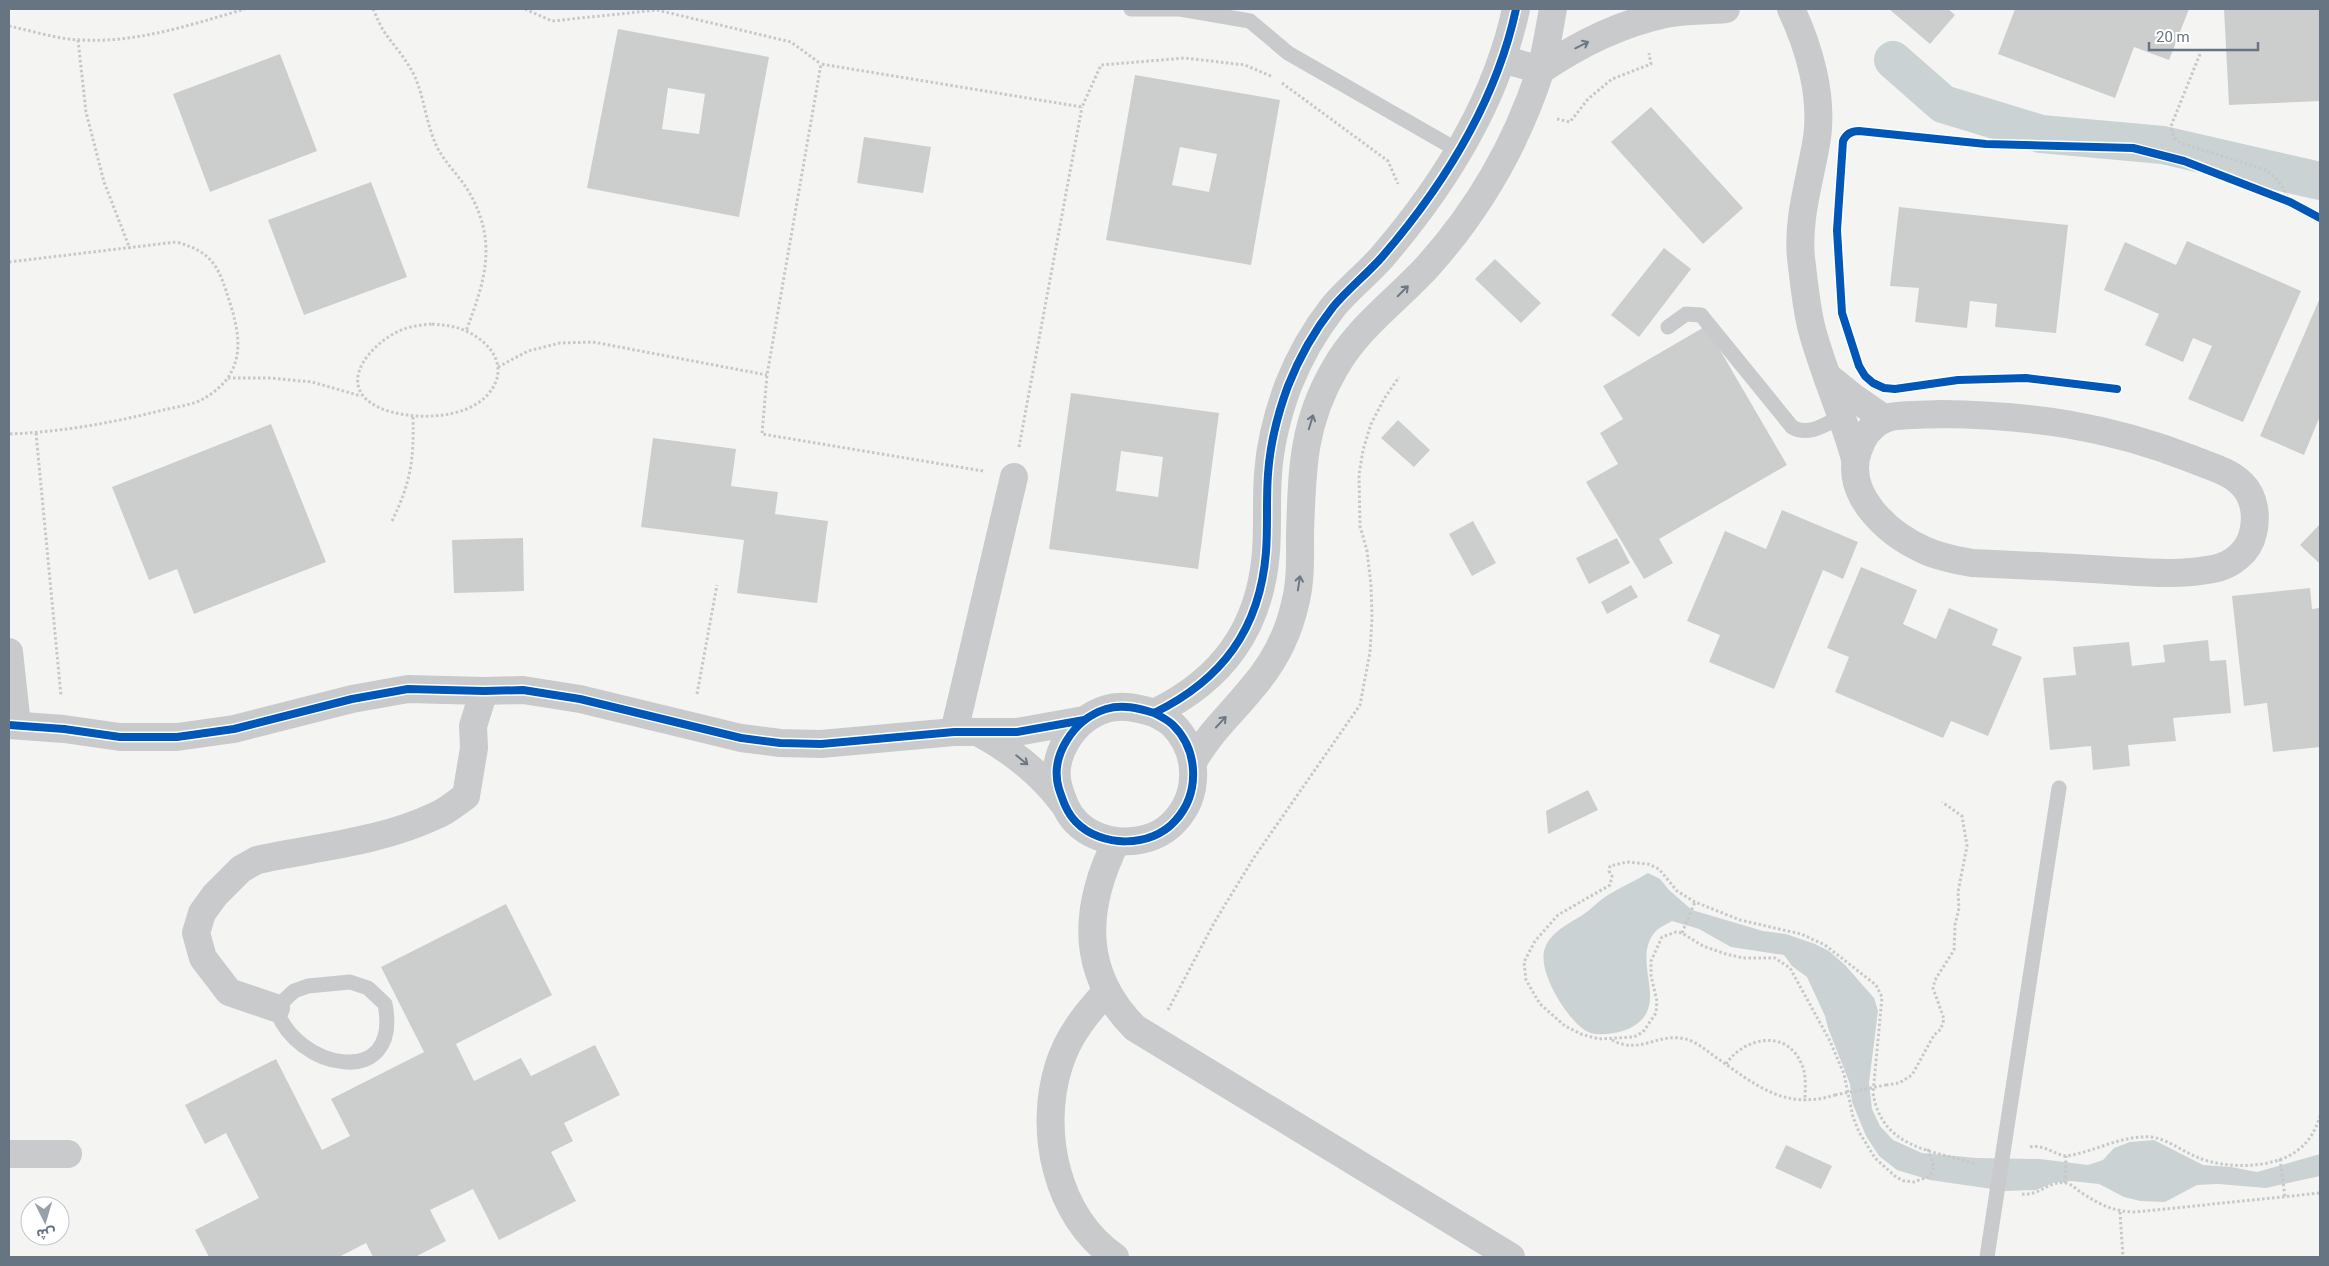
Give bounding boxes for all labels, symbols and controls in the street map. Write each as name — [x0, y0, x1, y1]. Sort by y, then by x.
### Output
scale bar — [2149, 20, 2258, 52]
text: 20 m — [2156, 28, 2190, 46]
one-way arrow — [1574, 40, 1589, 49]
one-way arrow — [1397, 284, 1409, 297]
one-way arrow — [1306, 414, 1316, 430]
one-way arrow — [1294, 576, 1304, 592]
one-way arrow — [1215, 715, 1227, 728]
one-way arrow — [1015, 754, 1028, 765]
north arrow — [20, 1196, 70, 1246]
text: ش — [36, 1225, 56, 1243]

